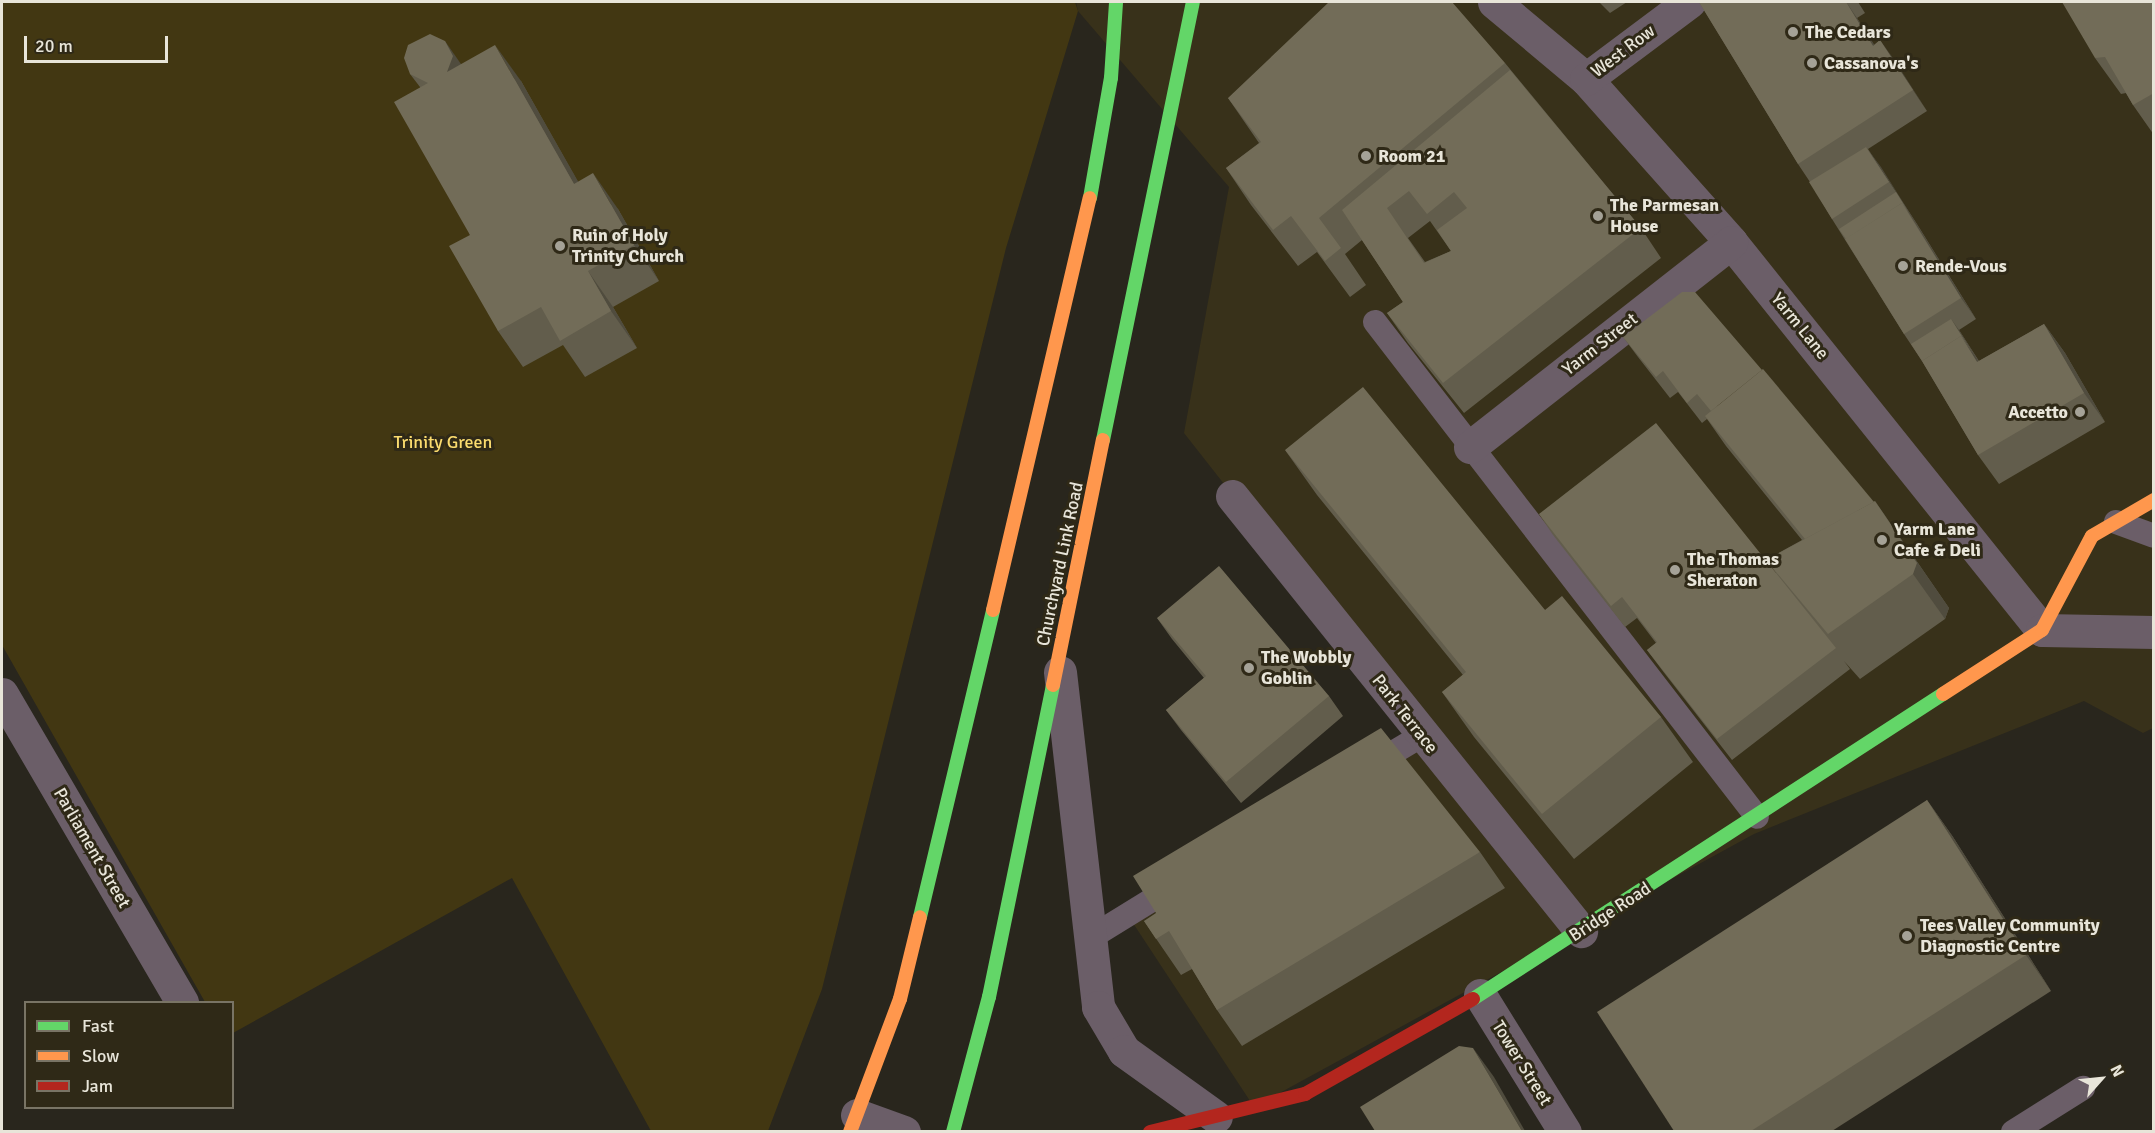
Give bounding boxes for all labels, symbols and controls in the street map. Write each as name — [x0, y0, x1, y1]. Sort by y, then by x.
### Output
street label: West Row — [1587, 20, 1659, 82]
place label: The Cedars — [1805, 21, 1891, 43]
scale bar — [27, 24, 171, 62]
marker: The Cedars — [1786, 25, 1800, 39]
text: 20 m — [35, 35, 73, 57]
place label: Cassanova's — [1824, 52, 1918, 74]
marker: Cassanova's — [1805, 56, 1819, 70]
place label: Room 21 — [1378, 145, 1446, 167]
marker: Room 21 — [1359, 149, 1373, 163]
place label: The Parmesan House — [1610, 195, 1719, 238]
marker: The Parmesan House — [1591, 209, 1605, 223]
place label: Ruin of Holy Trinity Church — [572, 225, 684, 268]
marker: Ruin of Holy Trinity Church — [553, 239, 567, 253]
place label: Rende-Vous — [1915, 255, 2007, 277]
marker: Rende-Vous — [1896, 259, 1910, 273]
street label: Yarm Lane — [1767, 288, 1833, 364]
street label: Yarm Street — [1558, 308, 1642, 380]
place label: Accetto — [2008, 401, 2068, 423]
marker: Accetto — [2073, 405, 2087, 419]
park label: Trinity Green — [394, 431, 492, 453]
street label: Churchyard Link Road — [1032, 480, 1088, 648]
place label: Yarm Lane Cafe & Deli — [1894, 519, 1981, 562]
marker: Yarm Lane Cafe & Deli — [1875, 533, 1889, 547]
place label: The Thomas Sheraton — [1687, 549, 1779, 592]
marker: The Thomas Sheraton — [1668, 563, 1682, 577]
place label: The Wobbly Goblin — [1261, 647, 1351, 690]
marker: The Wobbly Goblin — [1242, 661, 1256, 675]
street label: Park Terrace — [1367, 670, 1443, 758]
street label: Parliament Street — [49, 784, 135, 912]
street label: Bridge Road — [1565, 878, 1655, 946]
place label: Tees Valley Community Diagnostic Centre — [1920, 915, 2100, 958]
marker: Tees Valley Community Diagnostic Centre — [1898, 927, 1916, 945]
legend — [24, 1001, 234, 1109]
text: Fast — [82, 1015, 114, 1037]
street label: Tower Street — [1487, 1017, 1557, 1109]
text: Slow — [82, 1045, 119, 1067]
north arrow — [2071, 1049, 2131, 1109]
text: N — [2106, 1061, 2128, 1080]
text: Jam — [82, 1075, 113, 1097]

